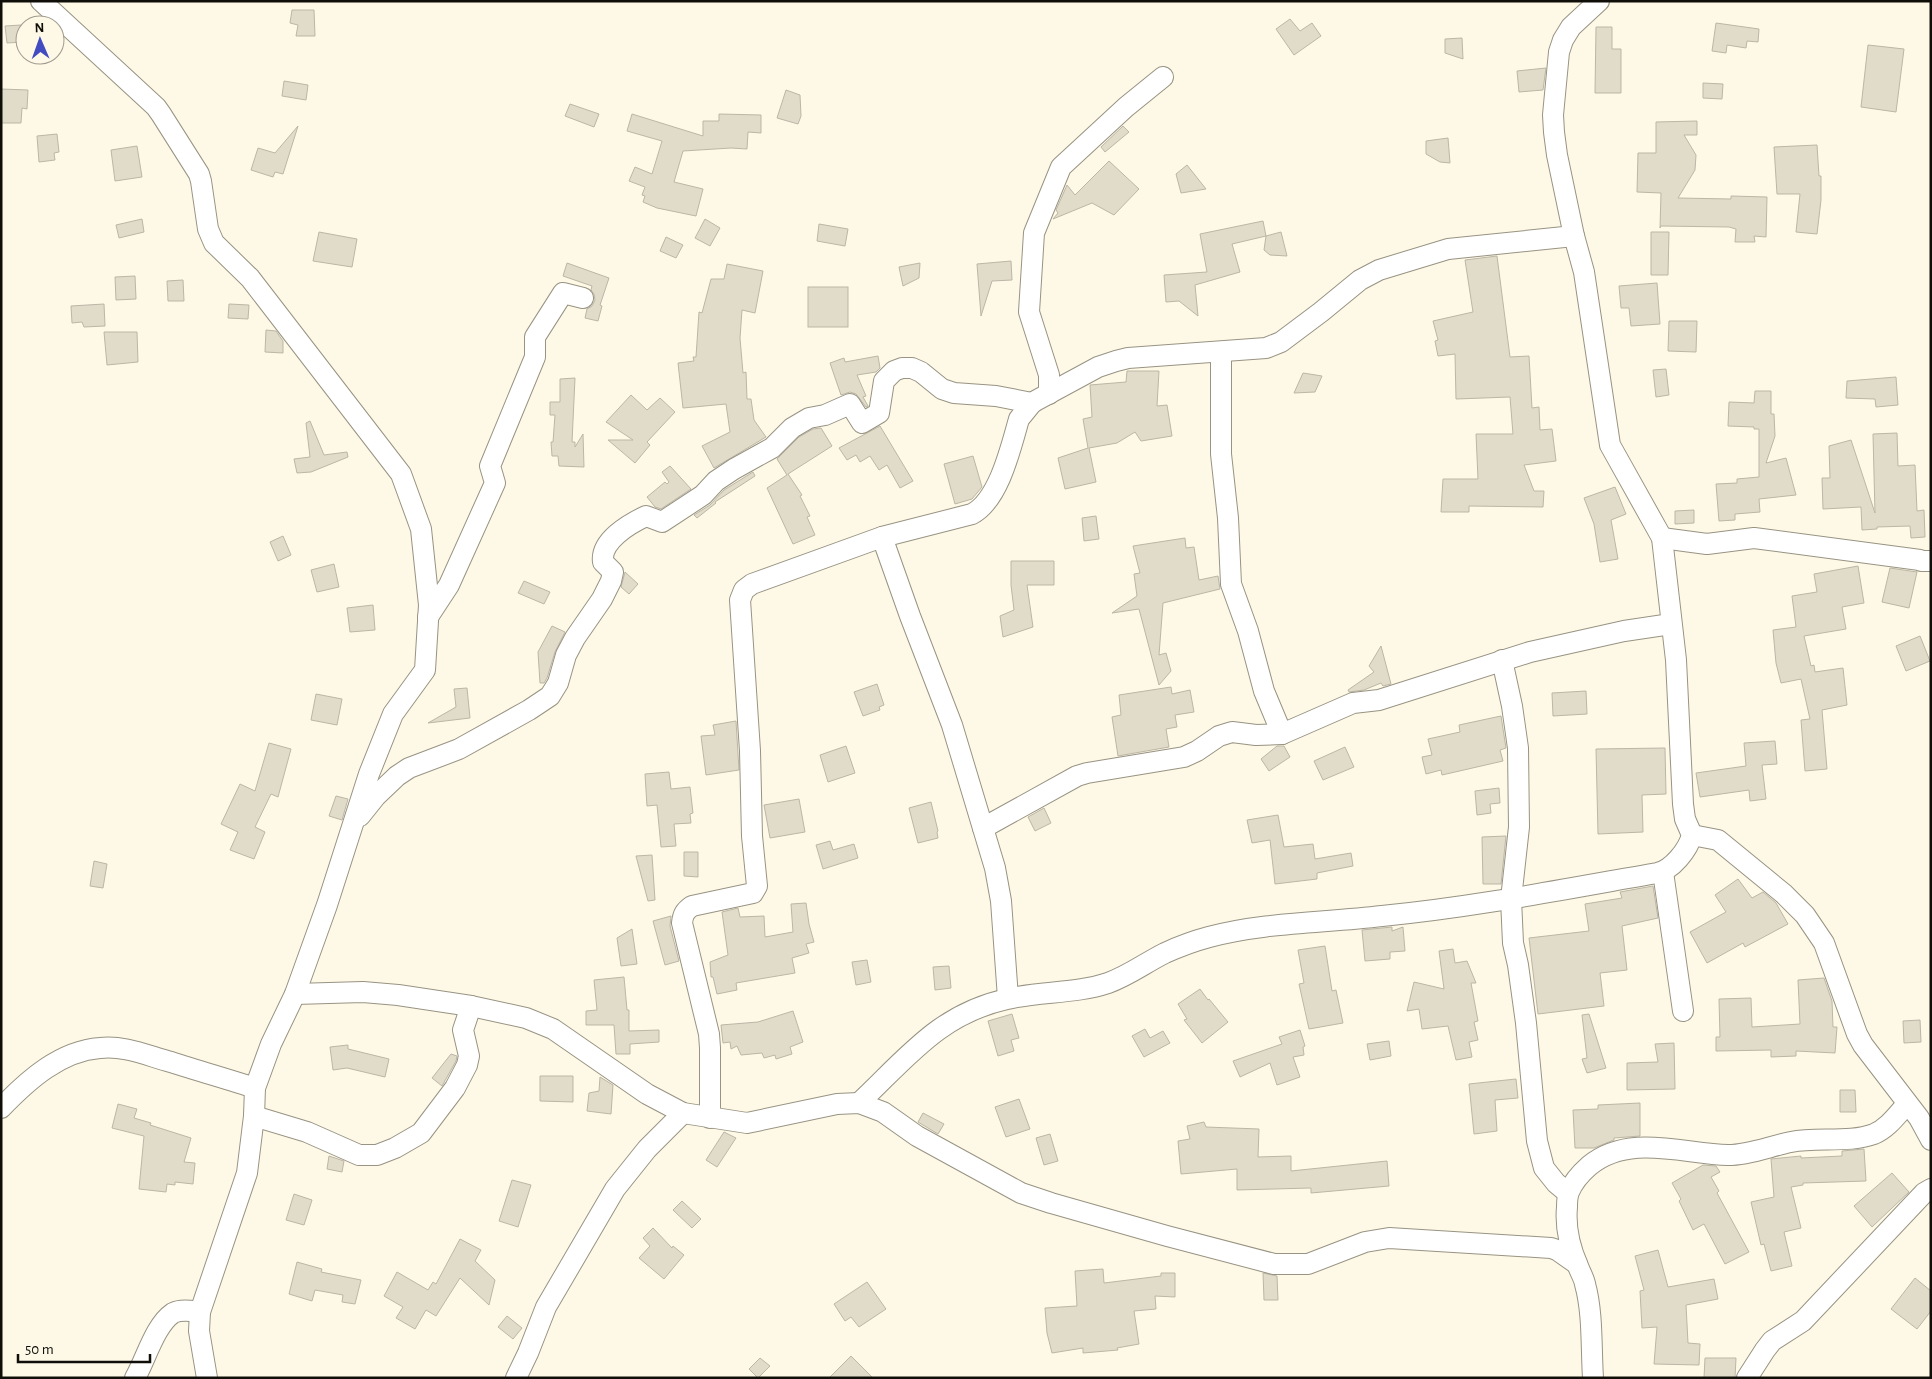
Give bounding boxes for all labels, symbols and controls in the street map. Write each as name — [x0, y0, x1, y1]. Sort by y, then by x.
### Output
north arrow — [15, 15, 65, 65]
text: N — [34, 21, 45, 35]
scale bar — [18, 1332, 150, 1364]
text: 50 m — [25, 1342, 54, 1357]

